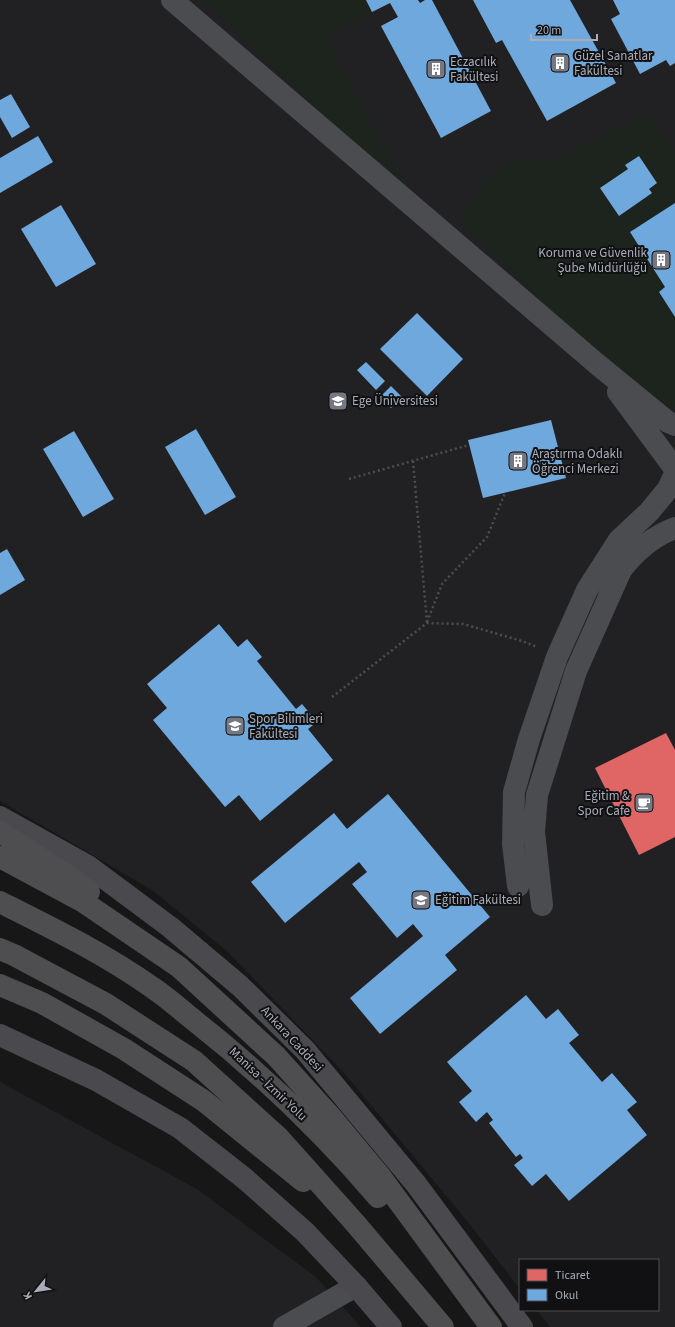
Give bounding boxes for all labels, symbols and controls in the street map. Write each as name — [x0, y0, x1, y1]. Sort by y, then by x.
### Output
scale bar — [531, 16, 597, 42]
text: 20 m — [537, 22, 561, 39]
place label: Güzel Sanatlar Fakültesi — [574, 47, 653, 80]
building icon: Güzel Sanatlar Fakültesi — [549, 52, 571, 74]
place label: Eczacılık Fakültesi — [450, 53, 499, 86]
building icon: Eczacılık Fakültesi — [425, 58, 447, 80]
place label: Koruma ve Güvenlik Şube Müdürlüğü — [538, 244, 648, 277]
building icon: Koruma ve Güvenlik Şube Müdürlüğü — [650, 249, 672, 271]
school or university icon: Ege Üniversitesi — [327, 390, 349, 412]
place label: Ege Üniversitesi — [352, 392, 438, 410]
place label: Araştırma Odaklı Öğrenci Merkezi — [532, 445, 622, 478]
building icon: Araştırma Odaklı Öğrenci Merkezi — [507, 450, 529, 472]
place label: Spor Bilimleri Fakültesi — [249, 710, 323, 743]
school or university icon: Spor Bilimleri Fakültesi — [224, 715, 246, 737]
place label: Eğitim & Spor Cafe — [578, 787, 630, 820]
cafe icon: Eğitim & Spor Cafe — [633, 792, 655, 814]
school or university icon: Eğitim Fakültesi — [410, 889, 432, 911]
place label: Eğitim Fakültesi — [435, 891, 521, 909]
street label: Ankara Caddesi — [257, 1002, 327, 1076]
street label: Manisa - İzmir Yolu — [225, 1043, 311, 1125]
legend — [519, 1259, 659, 1311]
text: Ticaret — [555, 1267, 590, 1284]
north arrow — [16, 1271, 56, 1311]
text: Okul — [555, 1287, 578, 1304]
text: K — [19, 1289, 36, 1302]

